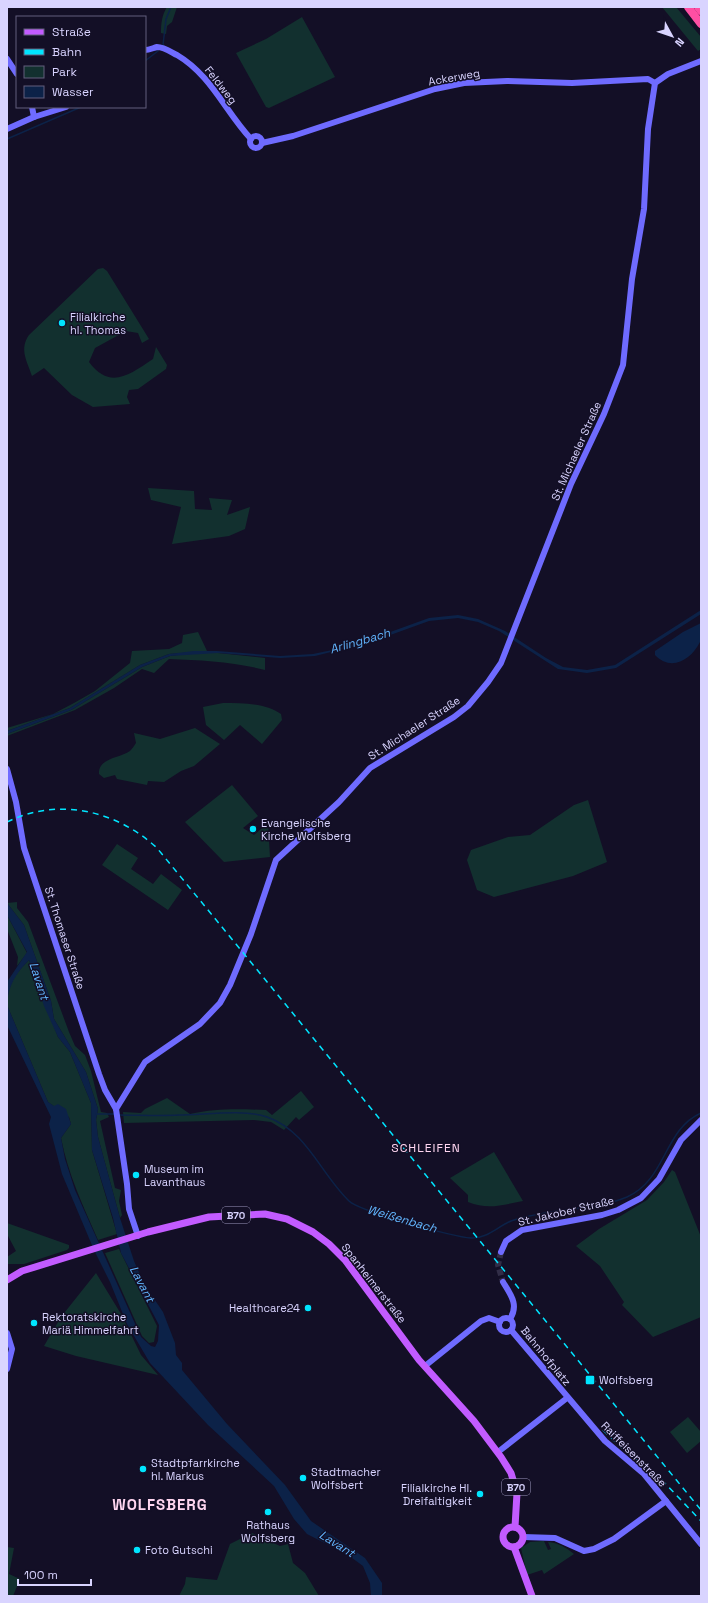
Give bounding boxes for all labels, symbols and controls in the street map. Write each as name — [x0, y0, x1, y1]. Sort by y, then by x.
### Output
legend — [16, 16, 146, 108]
north arrow — [652, 16, 692, 56]
text: Straße — [52, 24, 91, 40]
text: N — [672, 35, 687, 50]
text: Bahn — [52, 44, 82, 60]
street label: Feldweg — [202, 63, 240, 107]
text: Park — [52, 64, 77, 80]
street label: Ackerweg — [427, 66, 481, 88]
text: Wasser — [52, 84, 94, 100]
place label: Filialkirche hl. Thomas — [70, 310, 126, 337]
marker: Filialkirche hl. Thomas — [57, 318, 67, 328]
street label: St. Michaeler Straße — [548, 399, 604, 503]
water label: Arlingbach — [328, 625, 393, 657]
street label: St. Michaeler Straße — [365, 693, 463, 763]
place label: Evangelische Kirche Wolfsberg — [261, 816, 351, 843]
marker: Evangelische Kirche Wolfsberg — [248, 824, 258, 834]
street label: St. Thomaser Straße — [42, 885, 88, 991]
water label: Lavant — [25, 960, 53, 1003]
district label: SCHLEIFEN — [391, 1140, 461, 1156]
place label: Museum im Lavanthaus — [144, 1162, 205, 1189]
marker: Museum im Lavanthaus — [131, 1170, 141, 1180]
street label: St. Jakober Straße — [517, 1193, 615, 1229]
water label: Weißenbach — [365, 1201, 439, 1237]
road number: B70 — [222, 1207, 250, 1223]
street label: Spanheimerstraße — [339, 1240, 409, 1326]
water label: Lavant — [126, 1263, 159, 1306]
place label: Healthcare24 — [229, 1301, 300, 1315]
marker: Healthcare24 — [303, 1303, 313, 1313]
place label: Rektoratskirche Mariä Himmelfahrt — [42, 1310, 139, 1337]
marker: Rektoratskirche Mariä Himmelfahrt — [29, 1318, 39, 1328]
street label: Bahnhofplatz — [518, 1324, 574, 1389]
place label: Wolfsberg — [599, 1373, 653, 1387]
marker: Wolfsberg — [584, 1374, 596, 1386]
street label: Raiffeisenstraße — [598, 1418, 670, 1490]
place label: Stadtpfarrkirche hl. Markus — [151, 1456, 240, 1483]
marker: Stadtpfarrkirche hl. Markus — [138, 1464, 148, 1474]
place label: Stadtmacher Wolfsbert — [311, 1465, 381, 1492]
marker: Stadtmacher Wolfsbert — [298, 1473, 308, 1483]
road number: B70 — [502, 1479, 530, 1495]
place label: Filialkirche Hl. Dreifaltigkeit — [401, 1481, 472, 1508]
marker: Filialkirche Hl. Dreifaltigkeit — [475, 1489, 485, 1499]
district label: WOLFSBERG — [112, 1495, 208, 1514]
marker: Rathaus Wolfsberg — [263, 1507, 273, 1517]
place label: Rathaus Wolfsberg — [241, 1518, 295, 1545]
water label: Lavant — [316, 1527, 359, 1562]
place label: Foto Gutschi — [145, 1543, 213, 1557]
marker: Foto Gutschi — [132, 1545, 142, 1555]
scale bar — [18, 1561, 91, 1587]
text: 100 m — [24, 1567, 58, 1583]

